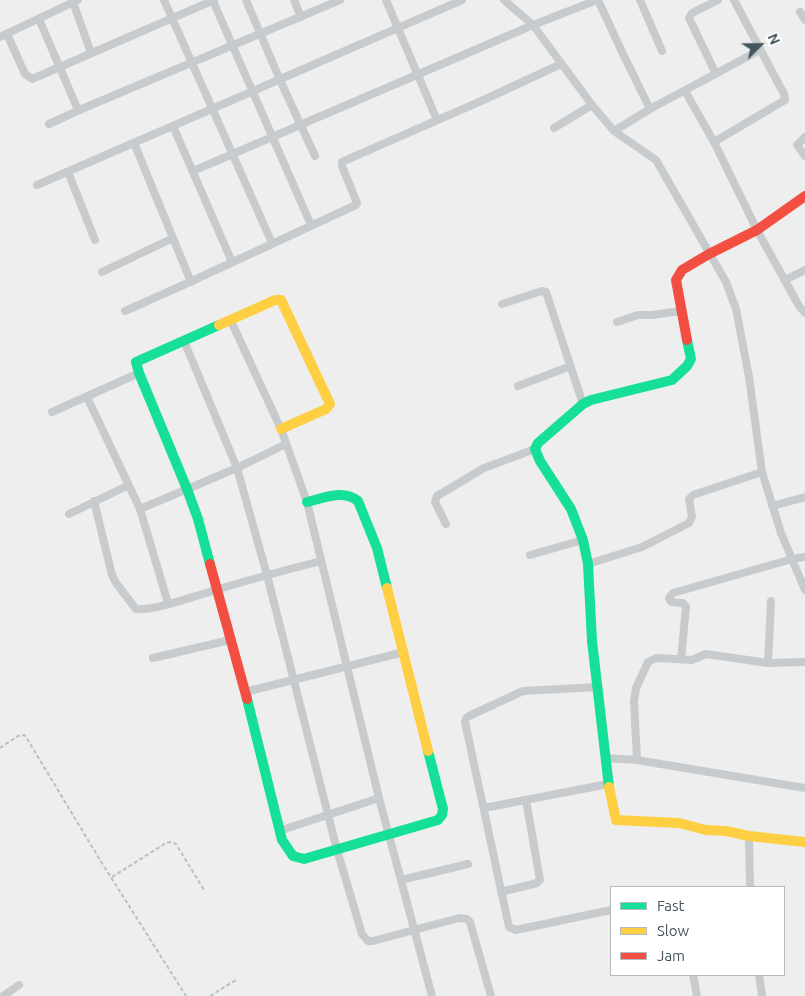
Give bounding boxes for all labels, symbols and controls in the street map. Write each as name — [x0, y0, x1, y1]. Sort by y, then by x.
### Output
north arrow — [735, 20, 785, 70]
text: N — [764, 31, 783, 47]
legend — [610, 886, 785, 976]
text: Fast — [657, 897, 684, 914]
text: Slow — [657, 922, 689, 939]
text: Jam — [657, 947, 685, 964]

